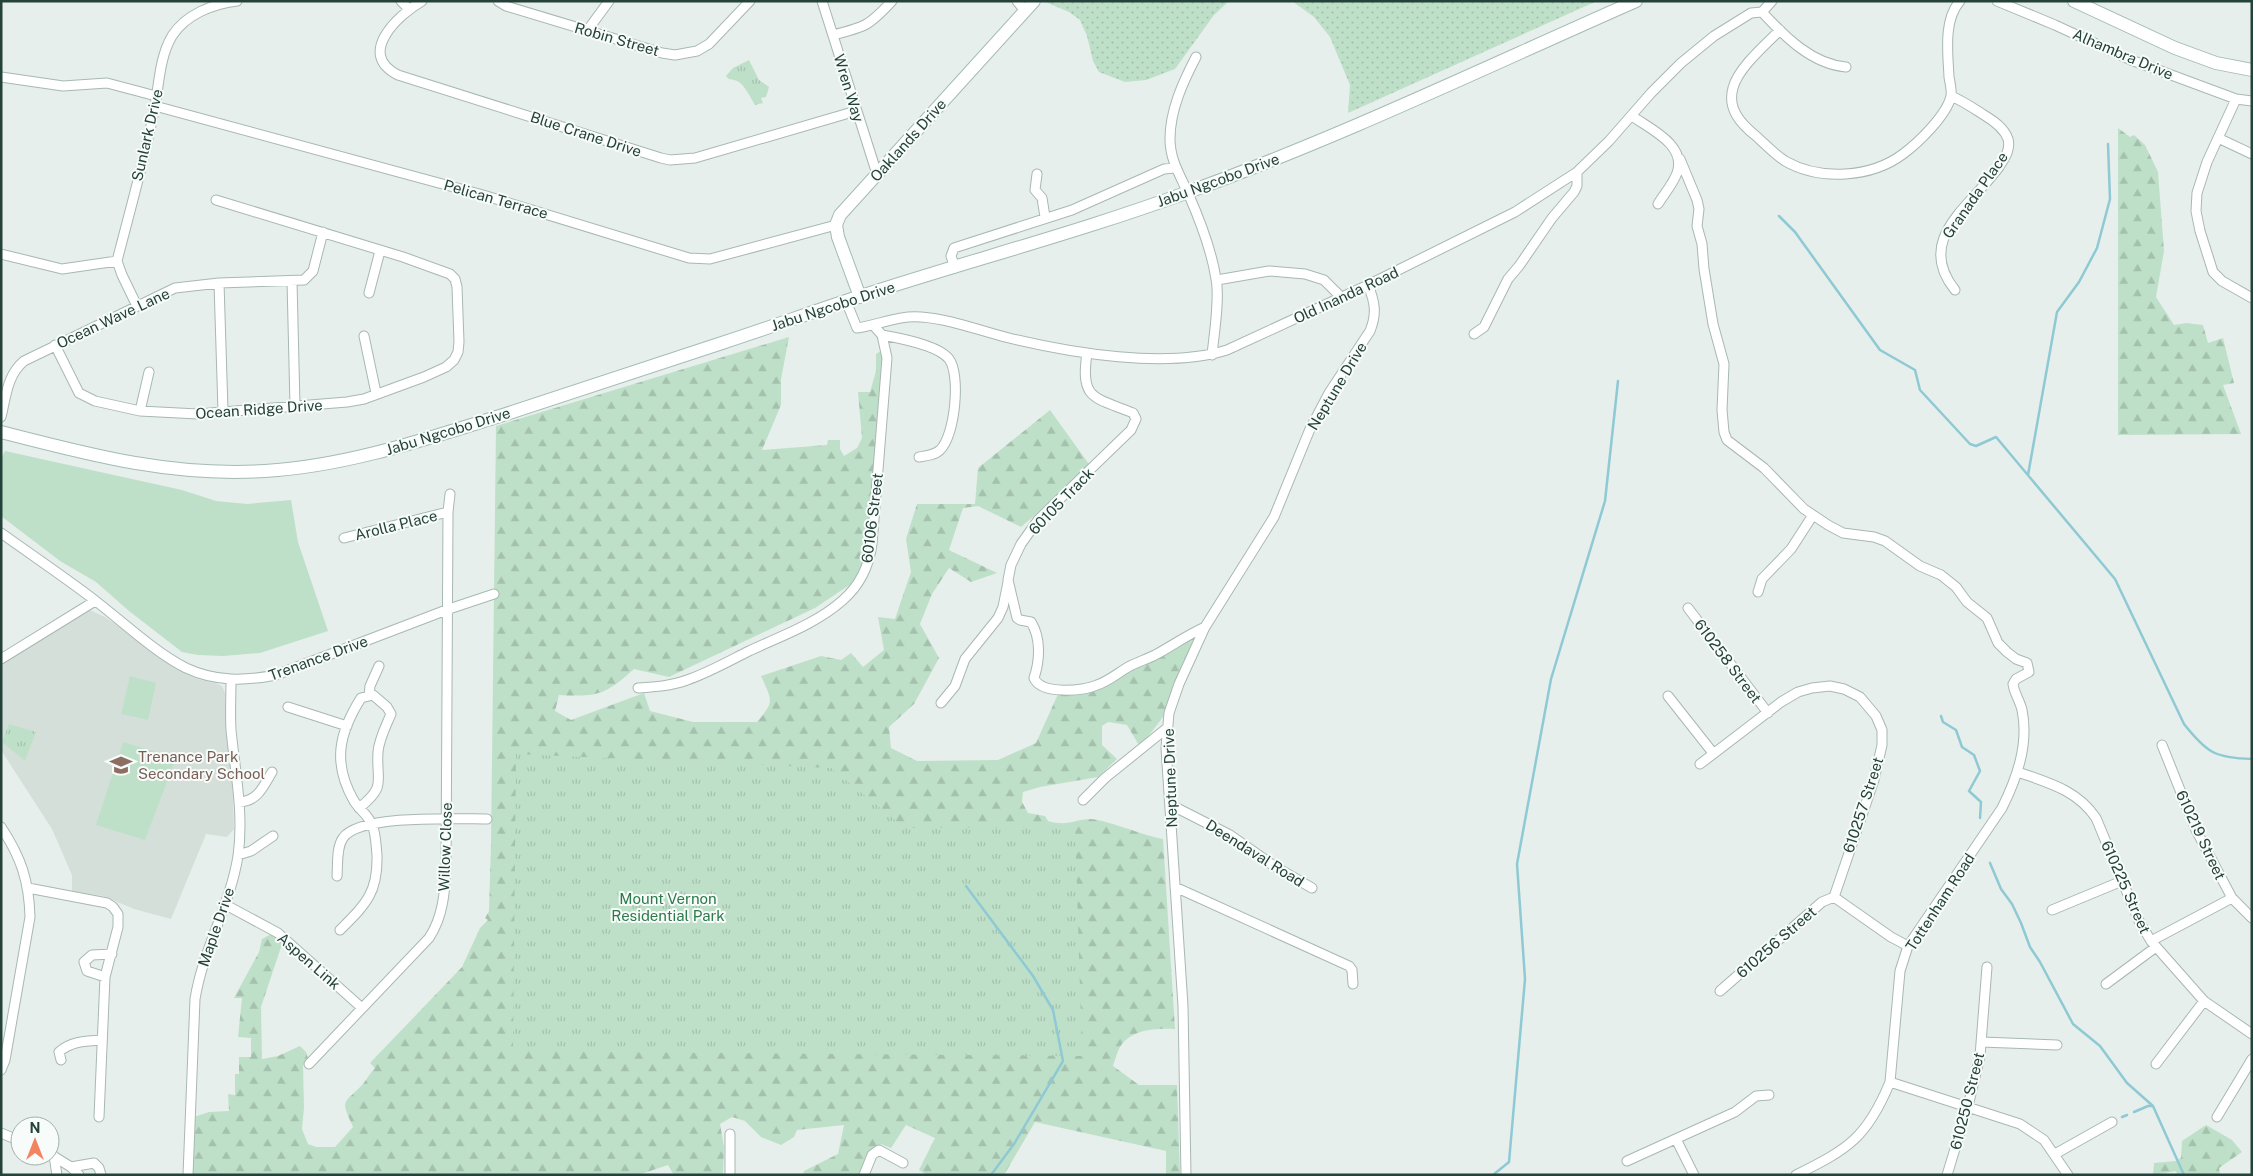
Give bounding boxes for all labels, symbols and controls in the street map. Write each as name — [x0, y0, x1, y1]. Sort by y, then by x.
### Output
street label: Robin Street — [573, 19, 661, 59]
street label: Alhambra Drive — [2070, 25, 2176, 83]
street label: Wren Way — [831, 52, 867, 124]
street label: Sunlark Drive — [128, 87, 166, 183]
street label: Oaklands Drive — [867, 95, 949, 185]
street label: Blue Crane Drive — [528, 108, 644, 160]
street label: Granada Place — [1939, 149, 2011, 241]
street label: Jabu Ngcobo Drive — [1154, 150, 1282, 210]
street label: Pelican Terrace — [442, 176, 550, 222]
street label: Old Inanda Road — [1291, 263, 1401, 327]
street label: Jabu Ngcobo Drive — [769, 278, 897, 334]
street label: Ocean Wave Lane — [54, 284, 172, 352]
street label: Neptune Drive — [1304, 339, 1370, 433]
street label: Ocean Ridge Drive — [195, 396, 323, 422]
street label: Jabu Ngcobo Drive — [384, 404, 512, 458]
street label: 60105 Track — [1025, 464, 1097, 538]
street label: 60106 Street — [858, 472, 886, 564]
street label: Arolla Place — [353, 507, 439, 543]
street label: 610258 Street — [1691, 616, 1765, 706]
street label: Trenance Drive — [266, 632, 370, 684]
street label: Neptune Drive — [1160, 728, 1180, 828]
place label: Trenance Park Secondary School — [138, 748, 265, 782]
school or university icon: Trenance Park Secondary School — [108, 752, 134, 778]
street label: 610257 Street — [1840, 755, 1887, 855]
street label: 610219 Street — [2173, 788, 2229, 882]
street label: Willow Close — [435, 802, 455, 892]
street label: Deendaval Road — [1203, 816, 1307, 890]
street label: 610225 Street — [2098, 838, 2154, 936]
street label: Tottenham Road — [1902, 850, 1978, 954]
street label: Maple Drive — [195, 885, 237, 969]
park label: Mount Vernon Residential Park — [611, 890, 725, 924]
street label: 610256 Street — [1733, 903, 1819, 981]
street label: Aspen Link — [274, 929, 344, 993]
street label: 610250 Street — [1947, 1050, 1987, 1151]
north arrow — [10, 1116, 60, 1166]
text: N — [30, 1120, 40, 1136]

